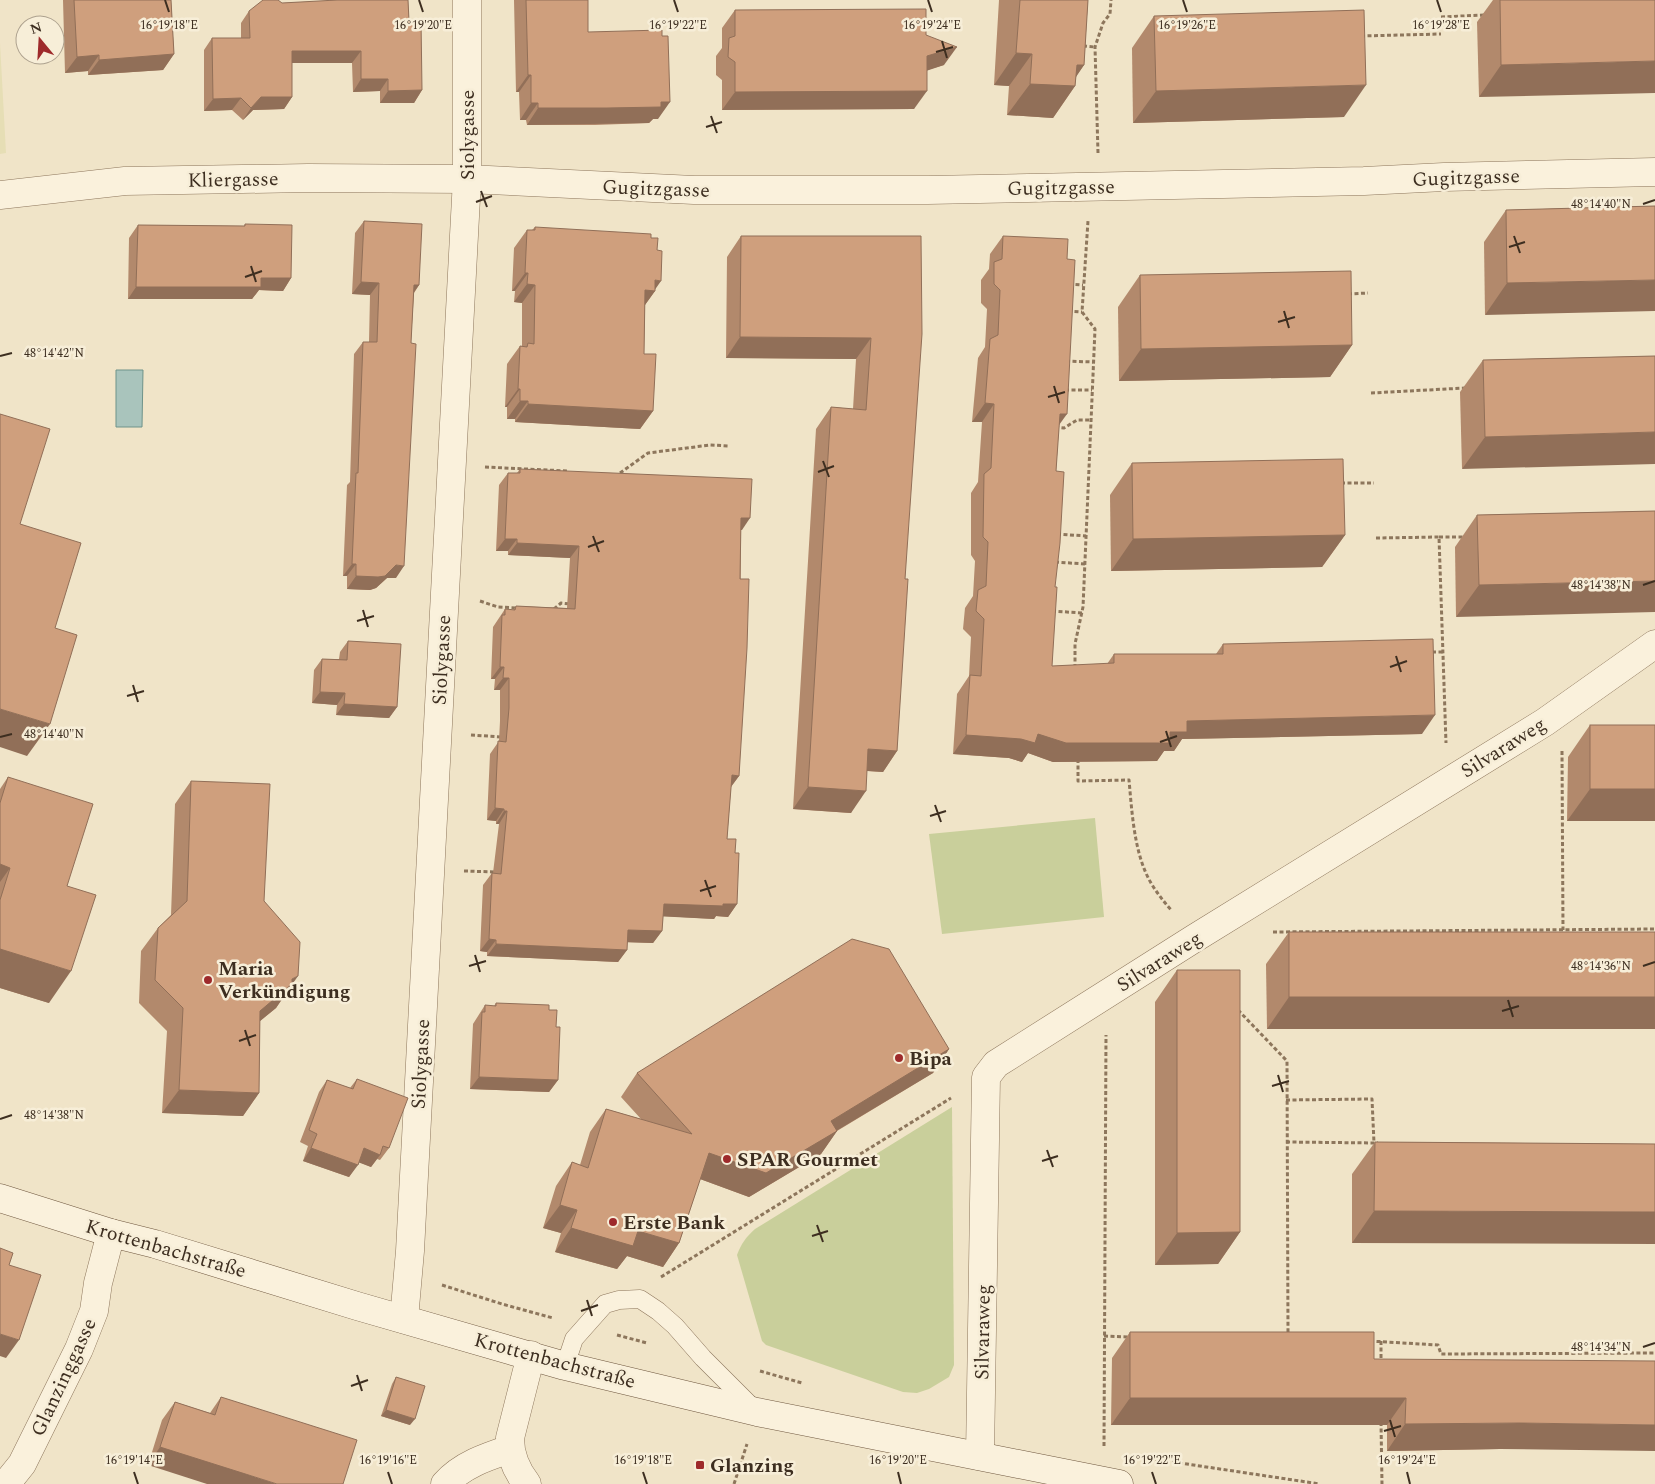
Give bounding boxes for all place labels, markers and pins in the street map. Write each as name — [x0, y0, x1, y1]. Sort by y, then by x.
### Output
place label: Maria Verkündigung — [218, 954, 351, 1007]
marker: Maria Verkündigung — [202, 974, 214, 986]
place label: Bipa — [909, 1044, 953, 1074]
marker: Bipa — [893, 1052, 905, 1064]
place label: SPAR Gourmet — [737, 1145, 878, 1175]
marker: SPAR Gourmet — [721, 1153, 733, 1165]
place label: Erste Bank — [623, 1208, 725, 1238]
marker: Erste Bank — [607, 1216, 619, 1228]
place label: Glanzing — [710, 1451, 794, 1481]
marker: Glanzing — [694, 1459, 706, 1471]

